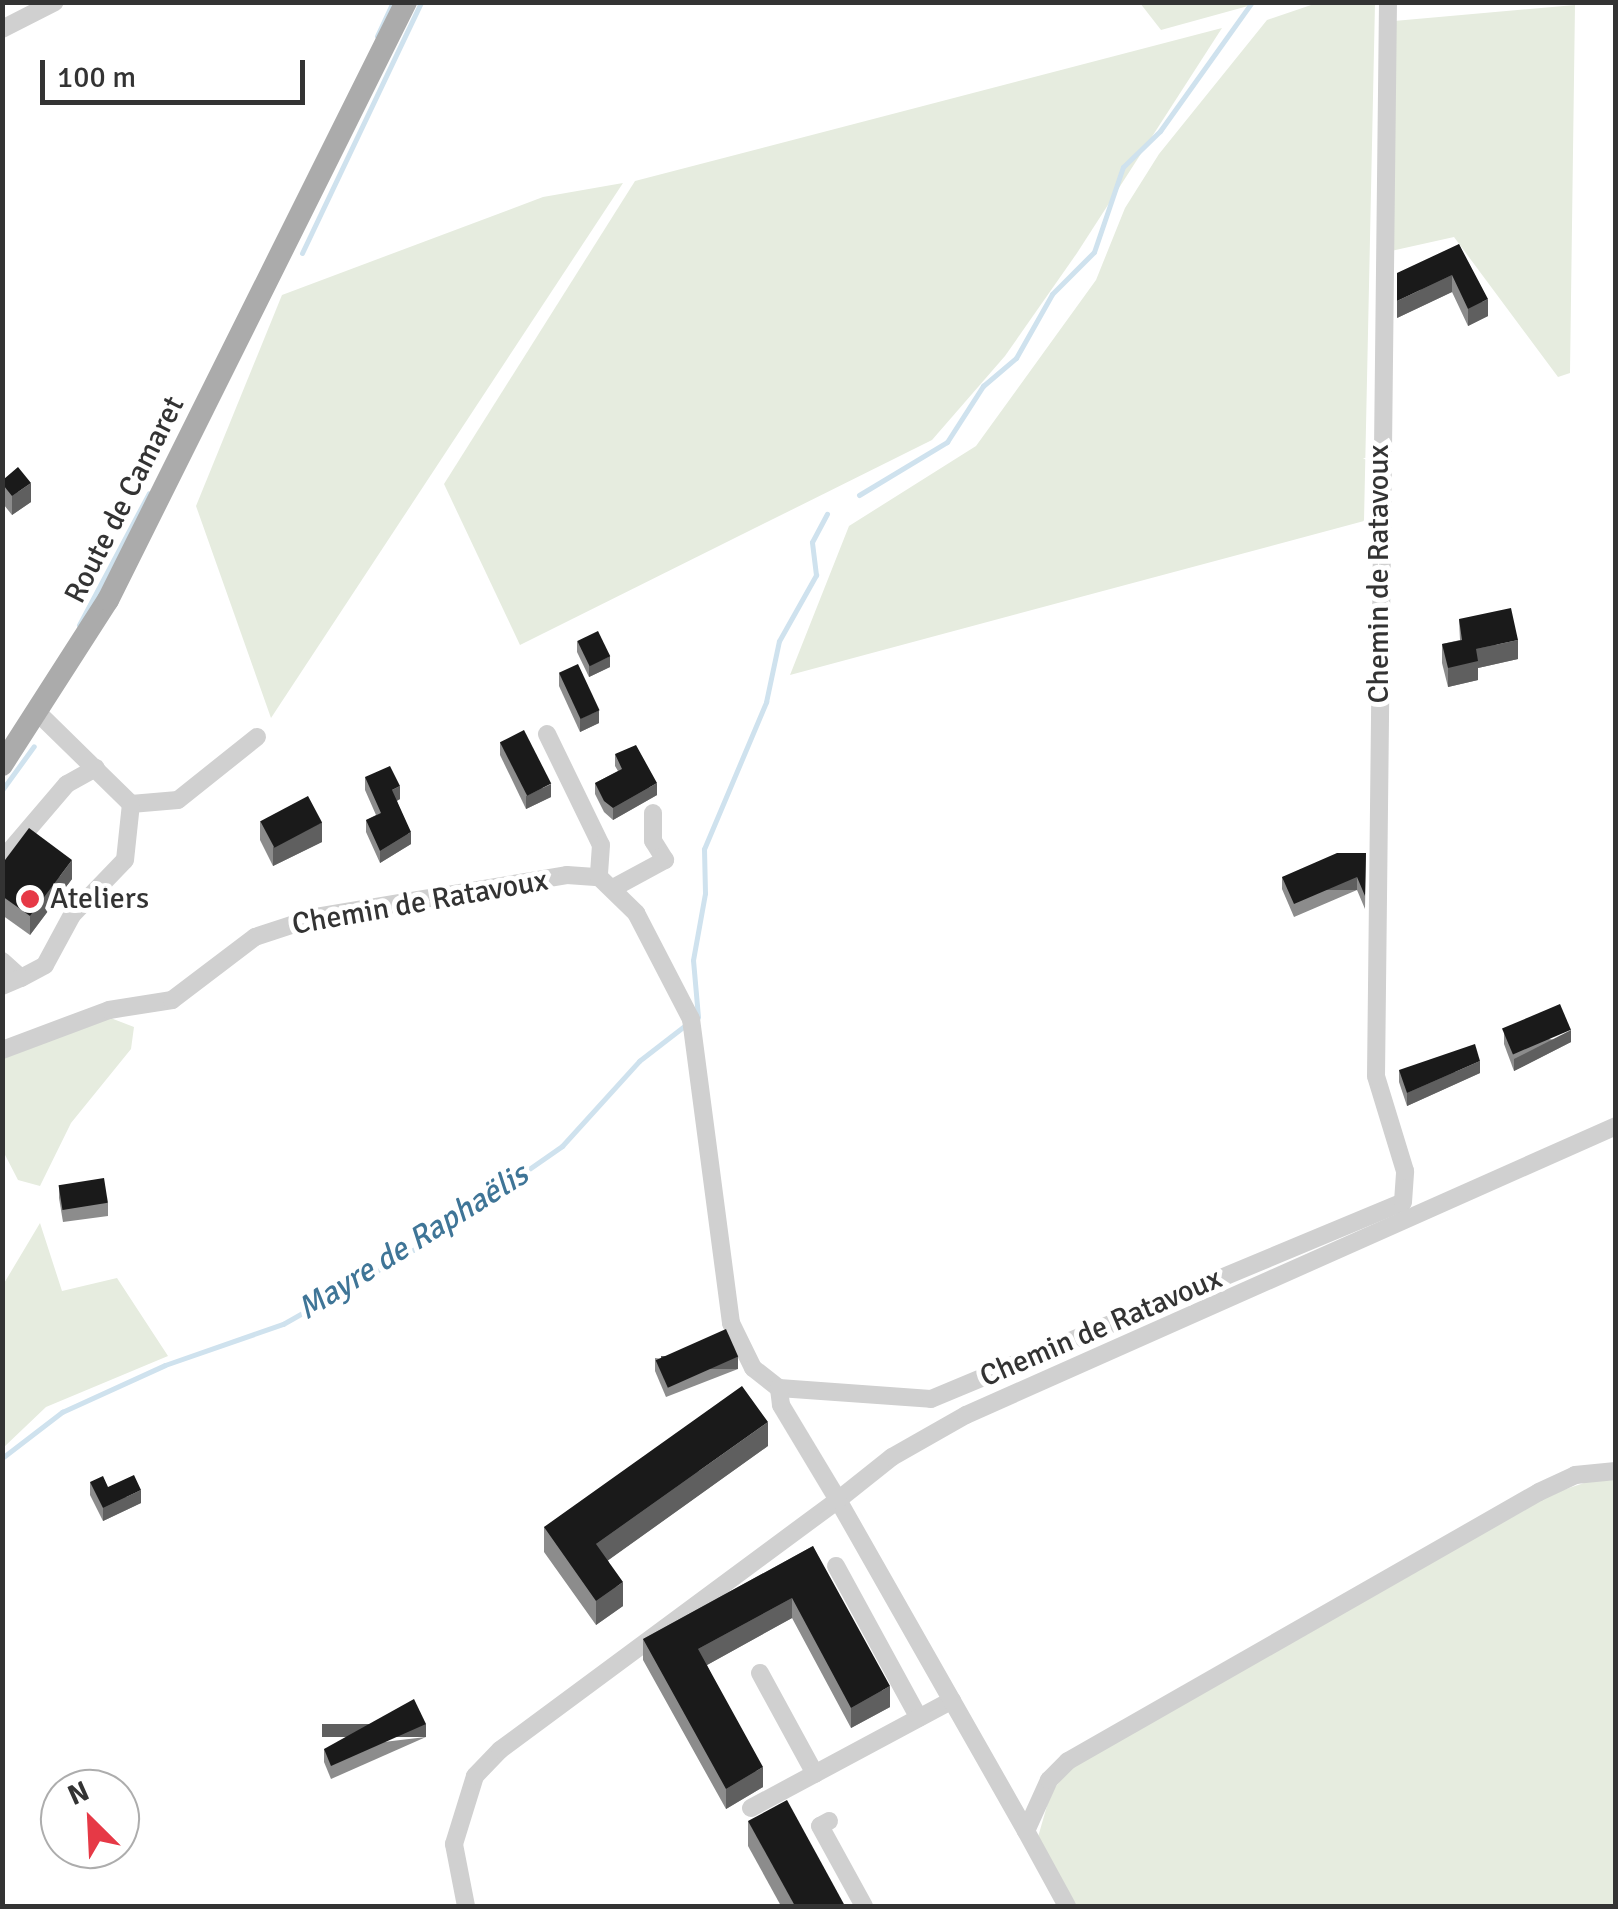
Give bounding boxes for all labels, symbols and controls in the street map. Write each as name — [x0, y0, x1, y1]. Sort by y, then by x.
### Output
scale bar — [45, 40, 310, 102]
text: 100 m — [57, 59, 136, 96]
street label: Route de Camaret — [57, 391, 193, 609]
street label: Chemin de Ratavoux — [1361, 445, 1397, 703]
street label: Chemin de Ratavoux — [289, 863, 551, 943]
place label: Ateliers — [50, 881, 149, 917]
marker: Ateliers — [19, 888, 41, 910]
water label: Mayre de Raphaëlis — [291, 1156, 535, 1328]
street label: Chemin de Ratavoux — [975, 1261, 1227, 1395]
north arrow — [40, 1769, 140, 1869]
text: N — [63, 1774, 94, 1813]

